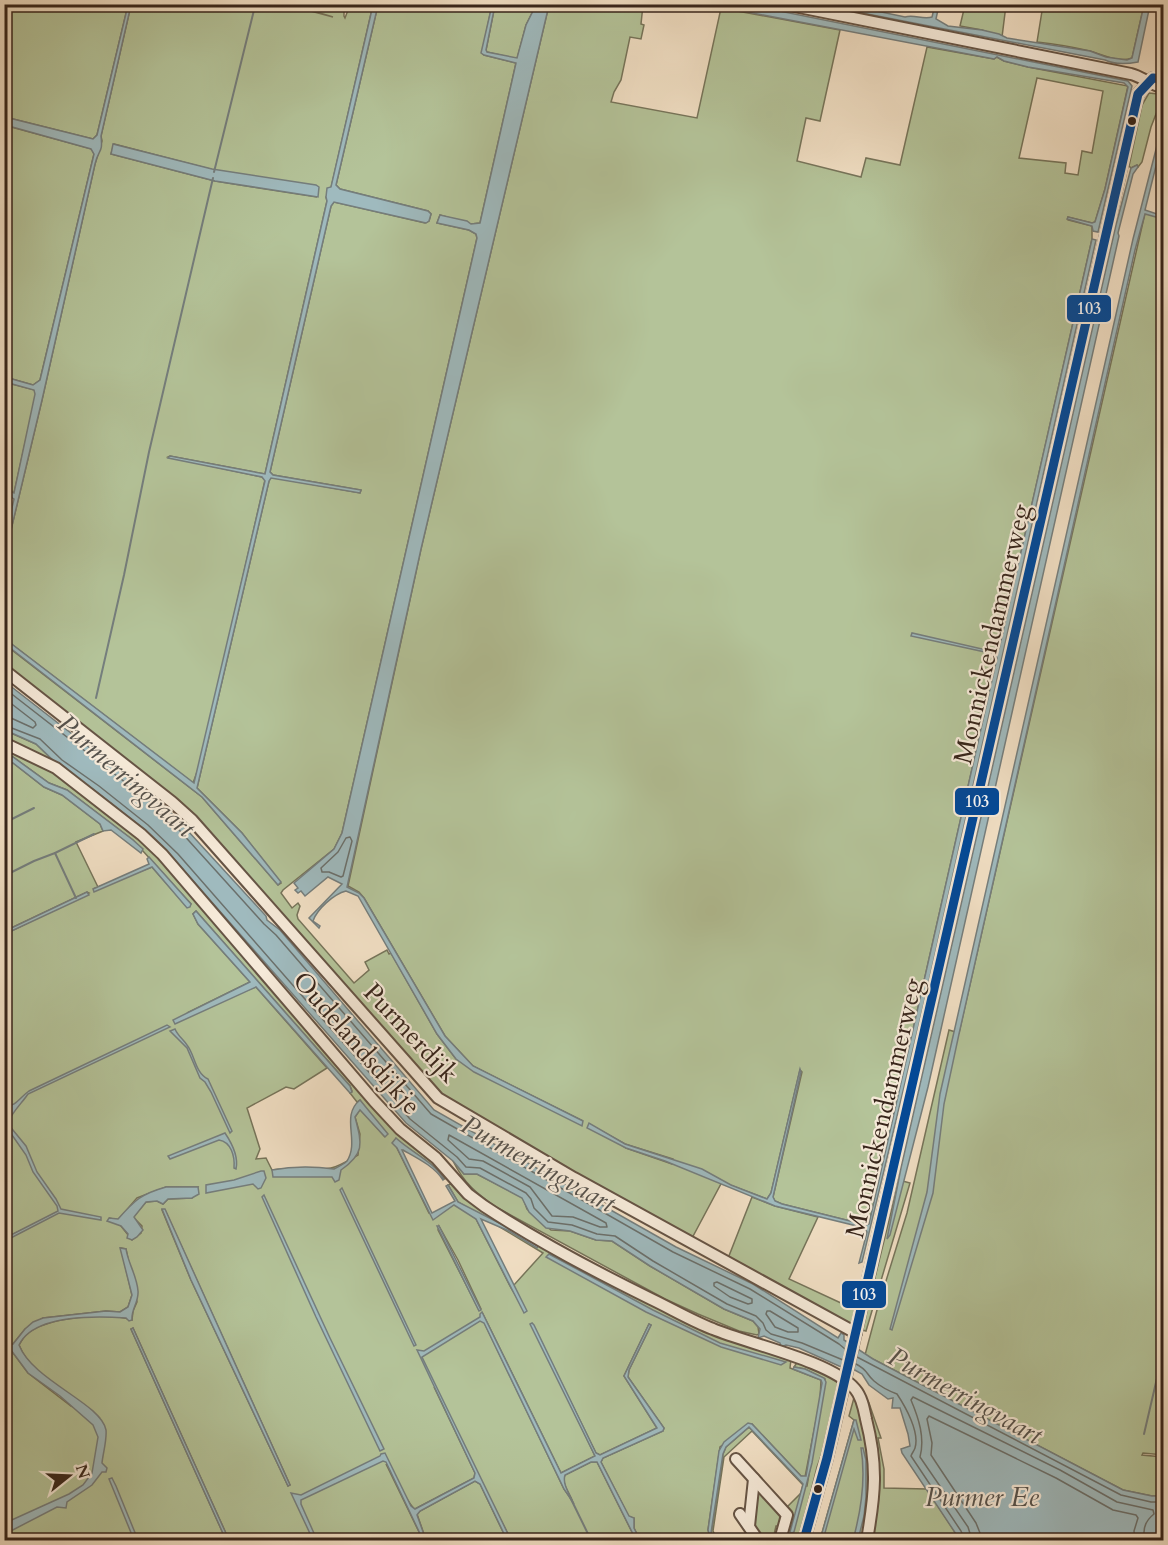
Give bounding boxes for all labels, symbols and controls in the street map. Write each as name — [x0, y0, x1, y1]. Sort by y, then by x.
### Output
unlabelled marker — [1126, 115, 1138, 127]
line badge: 103 — [1066, 294, 1112, 323]
text: 103 — [1077, 298, 1101, 320]
street label: Monnickendammerweg — [945, 500, 1039, 767]
water label: Purmerringvaart — [49, 706, 204, 847]
line badge: 103 — [954, 787, 1000, 816]
text: 103 — [965, 791, 989, 813]
street label: Oudelandsdijkje — [285, 964, 429, 1122]
street label: Monnickendammerweg — [837, 974, 931, 1241]
street label: Purmerdijk — [356, 975, 466, 1091]
water label: Purmerringvaart — [454, 1106, 623, 1222]
line badge: 103 — [841, 1280, 887, 1309]
text: 103 — [852, 1284, 876, 1306]
water label: Purmerringvaart — [881, 1338, 1050, 1454]
north arrow — [39, 1446, 99, 1506]
text: N — [70, 1462, 95, 1482]
water label: Purmer Ee — [925, 1479, 1040, 1516]
unlabelled marker — [812, 1483, 824, 1495]

